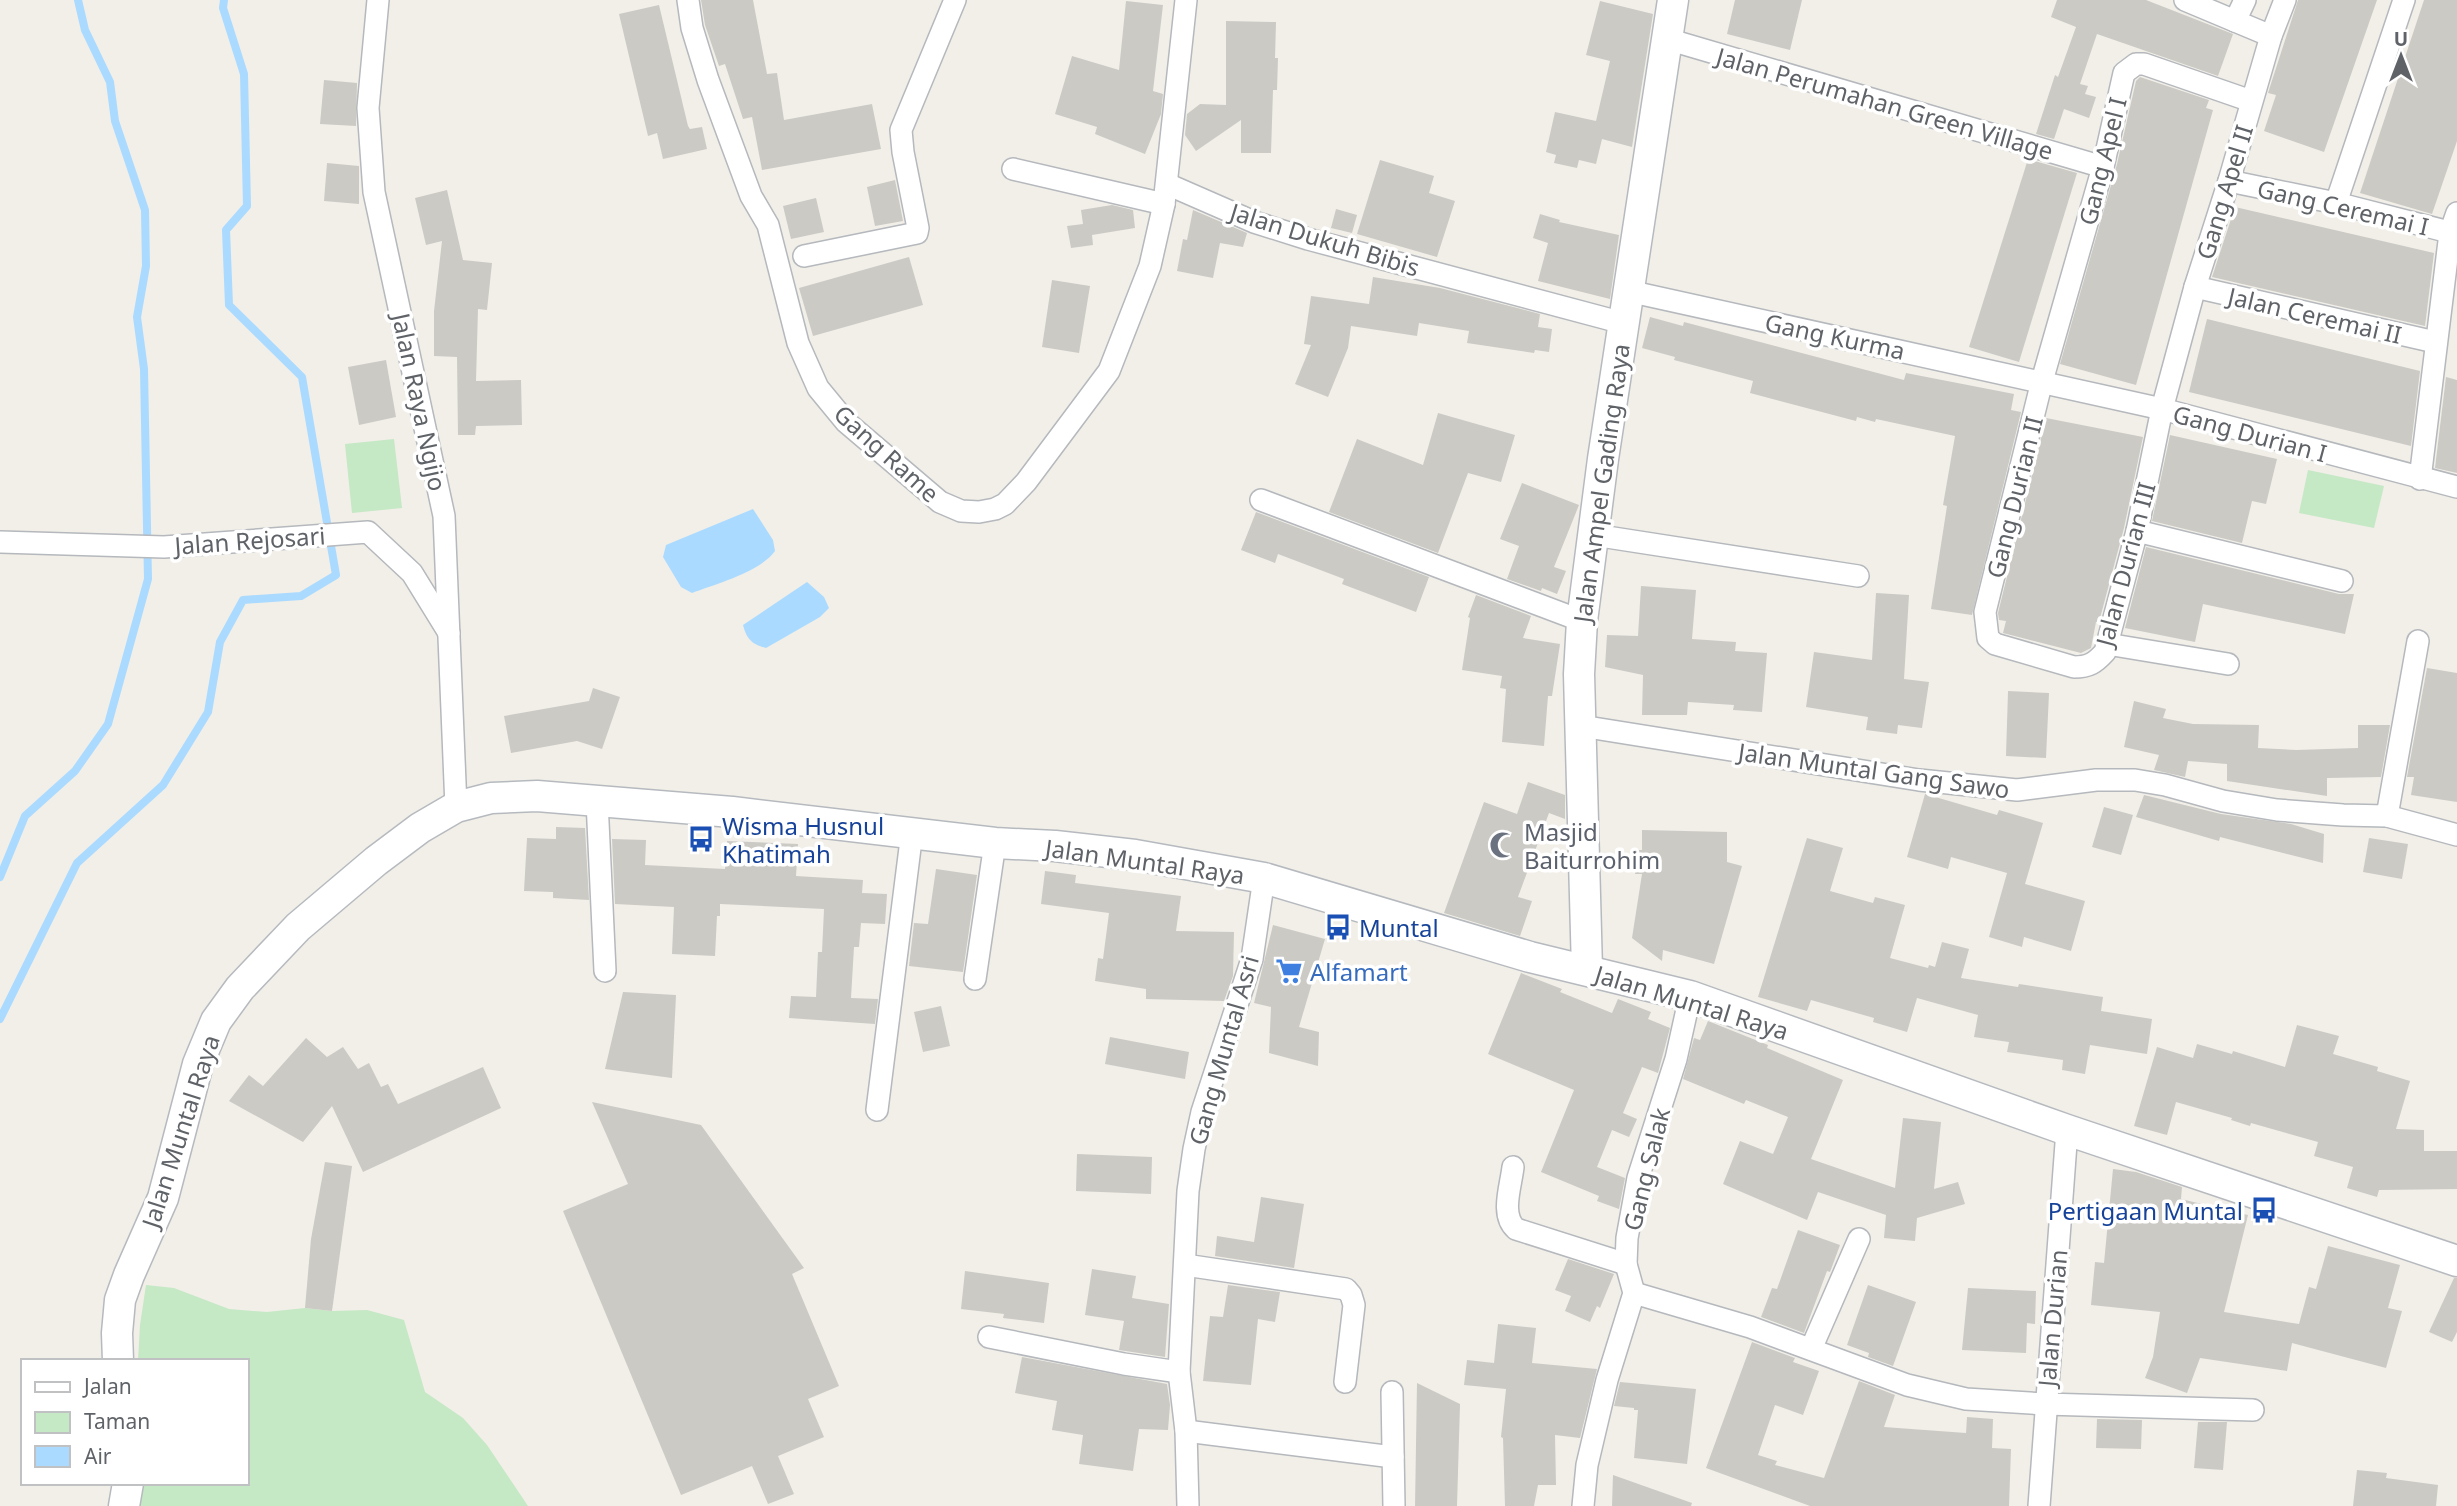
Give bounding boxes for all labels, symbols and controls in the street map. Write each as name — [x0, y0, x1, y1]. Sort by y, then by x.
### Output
north arrow — [2366, 21, 2436, 91]
text: U — [2394, 26, 2408, 52]
street label: Jalan Perumahan Green Village — [1711, 39, 2057, 167]
street label: Gang Apel I — [2070, 93, 2134, 229]
street label: Gang Apel II — [2188, 121, 2260, 263]
street label: Gang Ceremai I — [2254, 171, 2432, 243]
street label: Jalan Dukuh Bibis — [1225, 194, 1424, 283]
street label: Jalan Ceremai II — [2223, 279, 2405, 351]
street label: Gang Kurma — [1762, 305, 1908, 367]
street label: Jalan Raya Ngijo — [385, 308, 455, 494]
street label: Jalan Ampel Gading Raya — [1565, 342, 1637, 626]
street label: Gang Rame — [827, 397, 947, 509]
street label: Gang Durian I — [2169, 397, 2331, 469]
street label: Gang Durian II — [1978, 412, 2050, 582]
street label: Jalan Durian III — [2087, 479, 2163, 651]
street label: Jalan Rejosari — [172, 518, 326, 562]
street label: Jalan Muntal Gang Sawo — [1734, 734, 2012, 805]
place label: Wisma Husnul Khatimah — [722, 809, 884, 870]
place label: Masjid Baiturrohim — [1524, 815, 1660, 876]
bus stop icon: Wisma Husnul Khatimah — [686, 824, 716, 854]
street label: Jalan Muntal Raya — [1041, 830, 1247, 891]
mosque icon: Masjid Baiturrohim — [1488, 830, 1518, 860]
place label: Muntal — [1359, 911, 1439, 944]
bus stop icon: Muntal — [1323, 912, 1353, 942]
street label: Gang Muntal Asri — [1180, 951, 1266, 1149]
place label: Alfamart — [1310, 955, 1408, 988]
supermarket icon: Alfamart — [1274, 956, 1304, 986]
street label: Jalan Muntal Raya — [1589, 956, 1793, 1047]
street label: Jalan Muntal Raya — [133, 1030, 227, 1234]
street label: Gang Salak — [1615, 1104, 1677, 1234]
place label: Pertigaan Muntal — [2048, 1194, 2243, 1227]
bus stop icon: Pertigaan Muntal — [2249, 1195, 2279, 1225]
street label: Jalan Durian — [2029, 1248, 2074, 1390]
legend — [21, 1359, 248, 1485]
text: Jalan — [82, 1372, 132, 1400]
text: Taman — [84, 1407, 150, 1435]
text: Air — [84, 1442, 112, 1470]

